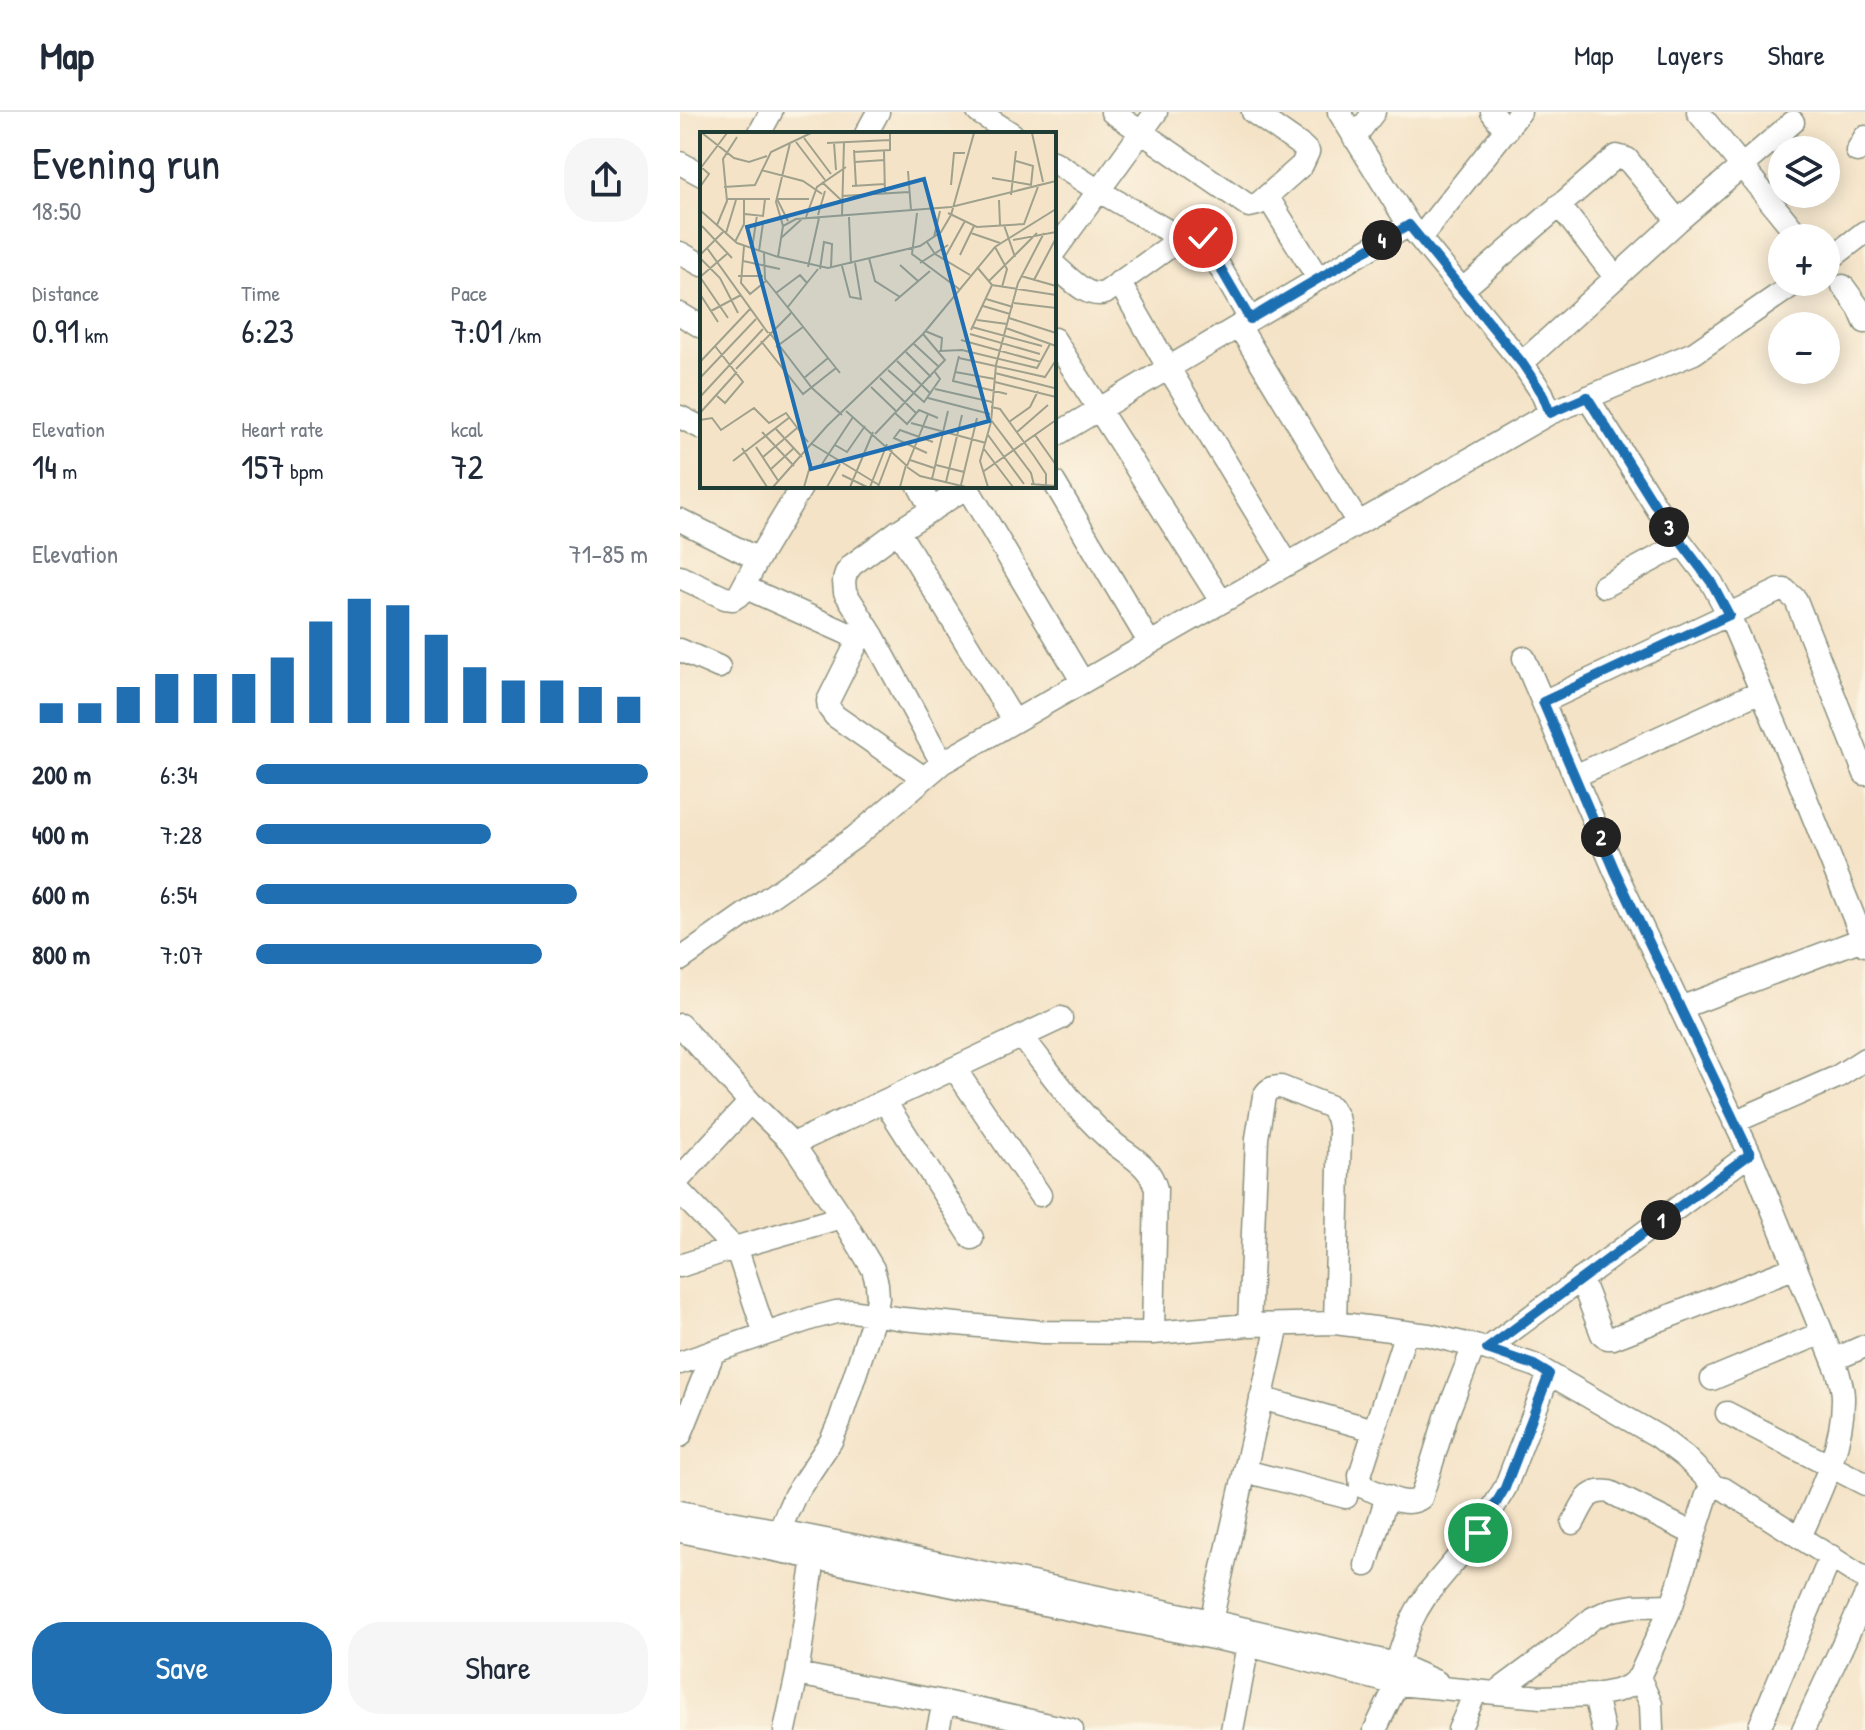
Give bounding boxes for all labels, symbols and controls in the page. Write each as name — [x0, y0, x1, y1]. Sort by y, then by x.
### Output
text: Map — [40, 29, 94, 81]
text: Map — [1574, 36, 1614, 74]
text: Layers — [1658, 36, 1723, 74]
text: Share — [1767, 36, 1825, 74]
inset map — [700, 132, 1056, 488]
text: Evening run — [32, 133, 220, 193]
map controls — [1768, 136, 1840, 384]
button: layers — [1768, 136, 1840, 208]
button: share — [564, 138, 648, 222]
text: 18:50 — [32, 193, 81, 228]
pin — [1169, 204, 1237, 272]
icon: check — [1181, 216, 1225, 260]
pin: 4 — [1362, 220, 1402, 260]
button: + — [1768, 224, 1840, 296]
text: 4 — [1378, 225, 1386, 255]
text: Distance — [32, 278, 99, 308]
text: Time — [241, 278, 280, 308]
text: Pace — [451, 278, 487, 308]
text: 0.91 — [32, 308, 79, 354]
text: 6:23 — [241, 308, 294, 354]
text: 7:01 — [451, 308, 503, 354]
button: − — [1768, 312, 1840, 384]
text: km — [79, 320, 108, 350]
text: /km — [503, 320, 541, 350]
text: Elevation — [32, 414, 105, 444]
text: Heart rate — [241, 414, 324, 444]
text: kcal — [451, 414, 483, 444]
text: 14 — [32, 444, 57, 490]
text: 157 — [241, 444, 285, 490]
text: 72 — [451, 444, 483, 490]
text: m — [57, 456, 77, 486]
text: bpm — [285, 456, 323, 486]
pin: 3 — [1649, 507, 1689, 547]
text: 3 — [1664, 512, 1674, 542]
text: Elevation — [32, 536, 118, 571]
text: 71–85 m — [569, 536, 648, 571]
text: 200 m — [32, 757, 91, 792]
text: 6:34 — [160, 757, 198, 792]
text: 400 m — [32, 817, 89, 852]
text: 7:28 — [160, 817, 202, 852]
pin: 2 — [1581, 817, 1621, 857]
text: 2 — [1596, 822, 1606, 852]
text: 600 m — [32, 877, 89, 912]
text: 6:54 — [160, 877, 197, 912]
text: 800 m — [32, 937, 90, 972]
text: 7:07 — [160, 937, 203, 972]
pin: 1 — [1641, 1200, 1681, 1240]
text: 1 — [1657, 1205, 1665, 1235]
pin — [1444, 1499, 1512, 1567]
icon: arrive — [1456, 1511, 1500, 1555]
button: Save — [32, 1622, 332, 1714]
button: Share — [348, 1622, 648, 1714]

